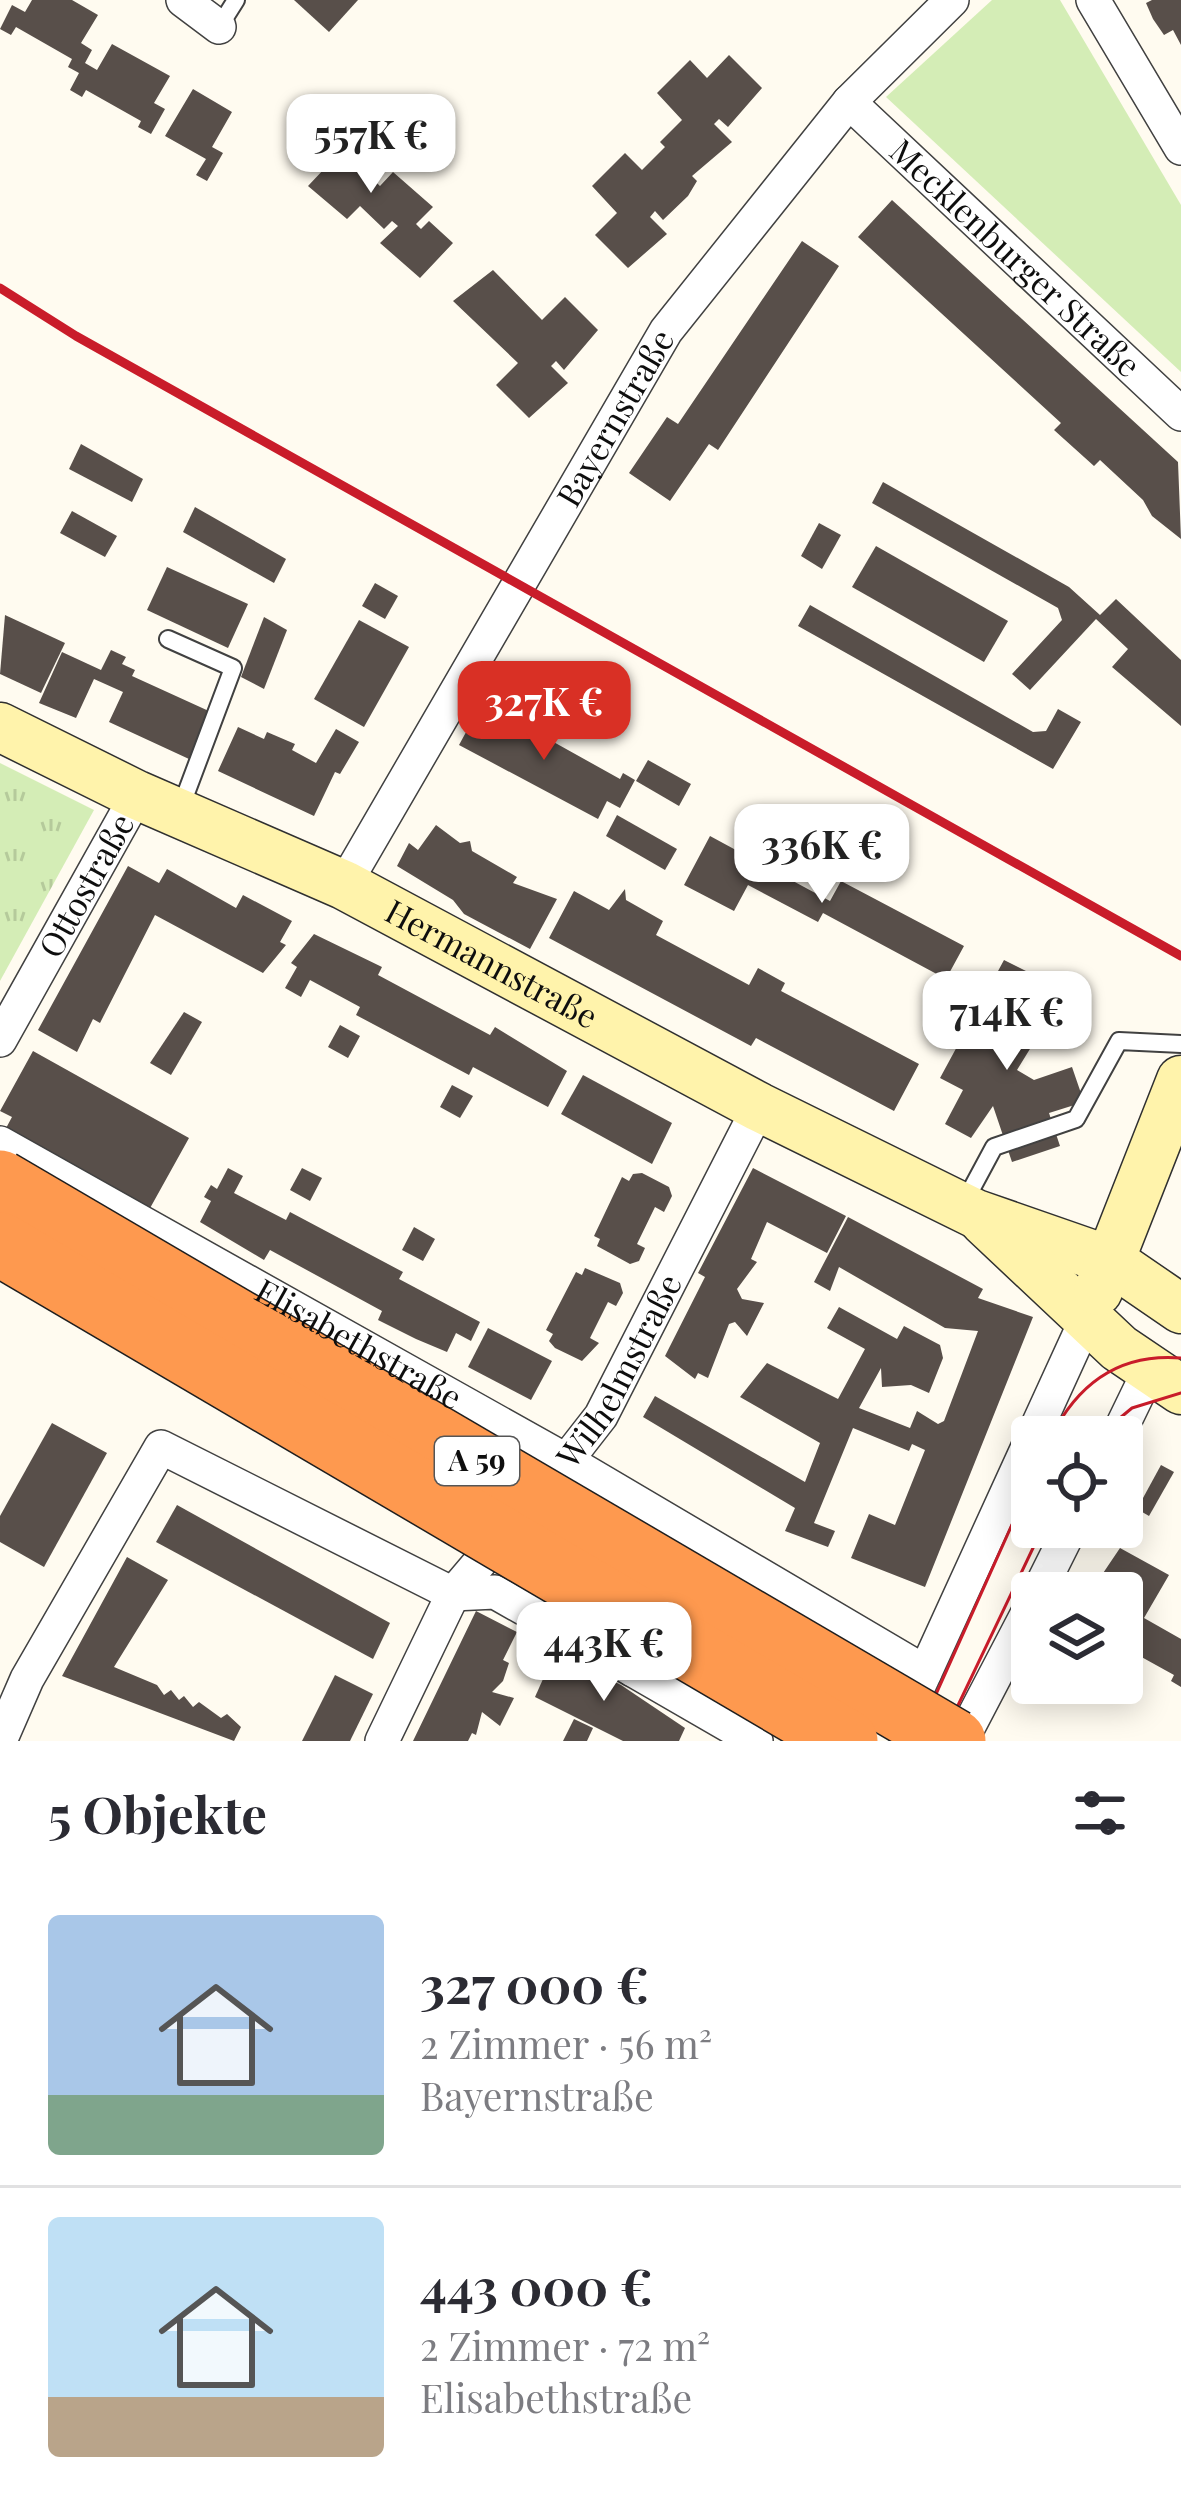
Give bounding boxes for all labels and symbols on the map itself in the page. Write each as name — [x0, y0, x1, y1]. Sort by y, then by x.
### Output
pin: 557K € — [273, 94, 469, 196]
street label: Mecklenburger Straße — [882, 128, 1151, 385]
street label: Bayernstraße — [545, 321, 682, 514]
pin: 327K € — [446, 661, 642, 763]
pin: 336K € — [724, 804, 920, 906]
street label: Ottostraße — [27, 805, 142, 964]
street label: Hermannstraße — [379, 887, 606, 1037]
pin: 714K € — [909, 971, 1105, 1073]
street label: Wilhelmstraße — [544, 1266, 690, 1477]
street label: Elisabethstraße — [248, 1267, 471, 1418]
road number: A 59 — [435, 1437, 519, 1485]
pin: 443K € — [506, 1602, 702, 1704]

